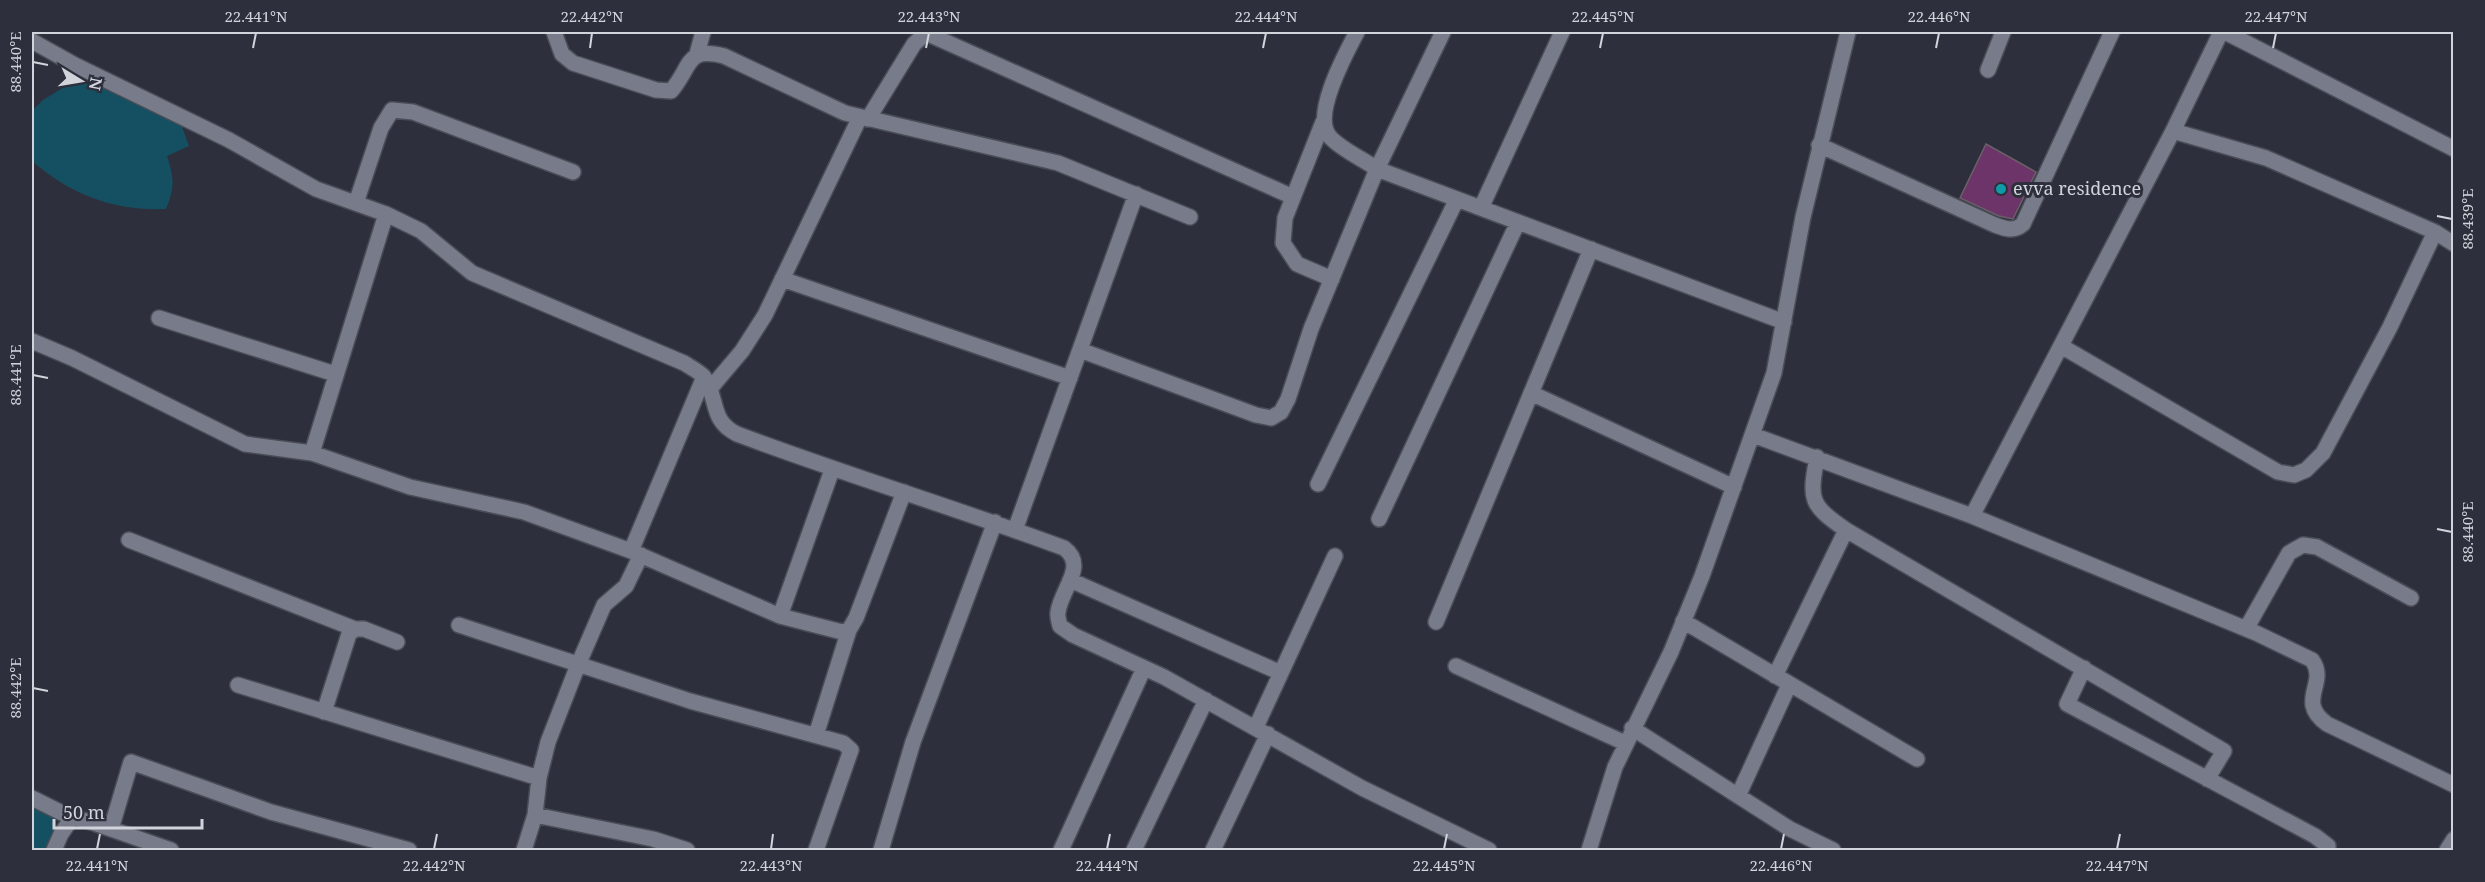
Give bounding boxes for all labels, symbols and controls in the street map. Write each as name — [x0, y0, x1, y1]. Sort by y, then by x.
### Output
text: 22.441°N — [224, 6, 288, 26]
text: 22.442°N — [560, 6, 624, 26]
text: 22.443°N — [897, 6, 961, 26]
text: 22.444°N — [1234, 6, 1298, 26]
text: 22.445°N — [1571, 6, 1635, 26]
text: 22.446°N — [1907, 6, 1971, 26]
text: 22.447°N — [2244, 6, 2308, 26]
text: 88.440°E — [5, 31, 25, 93]
north arrow — [51, 51, 111, 111]
text: N — [84, 76, 108, 93]
place label: evva residence — [2013, 176, 2141, 200]
marker: evva residence — [1994, 182, 2008, 196]
text: 88.439°E — [2457, 188, 2477, 250]
text: 88.441°E — [5, 344, 25, 406]
text: 88.440°E — [2457, 501, 2477, 563]
text: 88.442°E — [5, 657, 25, 719]
scale bar — [54, 792, 202, 830]
text: 50 m — [63, 800, 105, 824]
text: 22.441°N — [65, 855, 129, 875]
text: 22.442°N — [402, 855, 466, 875]
text: 22.443°N — [739, 855, 803, 875]
text: 22.444°N — [1075, 855, 1139, 875]
text: 22.445°N — [1412, 855, 1476, 875]
text: 22.446°N — [1749, 855, 1813, 875]
text: 22.447°N — [2085, 855, 2149, 875]

